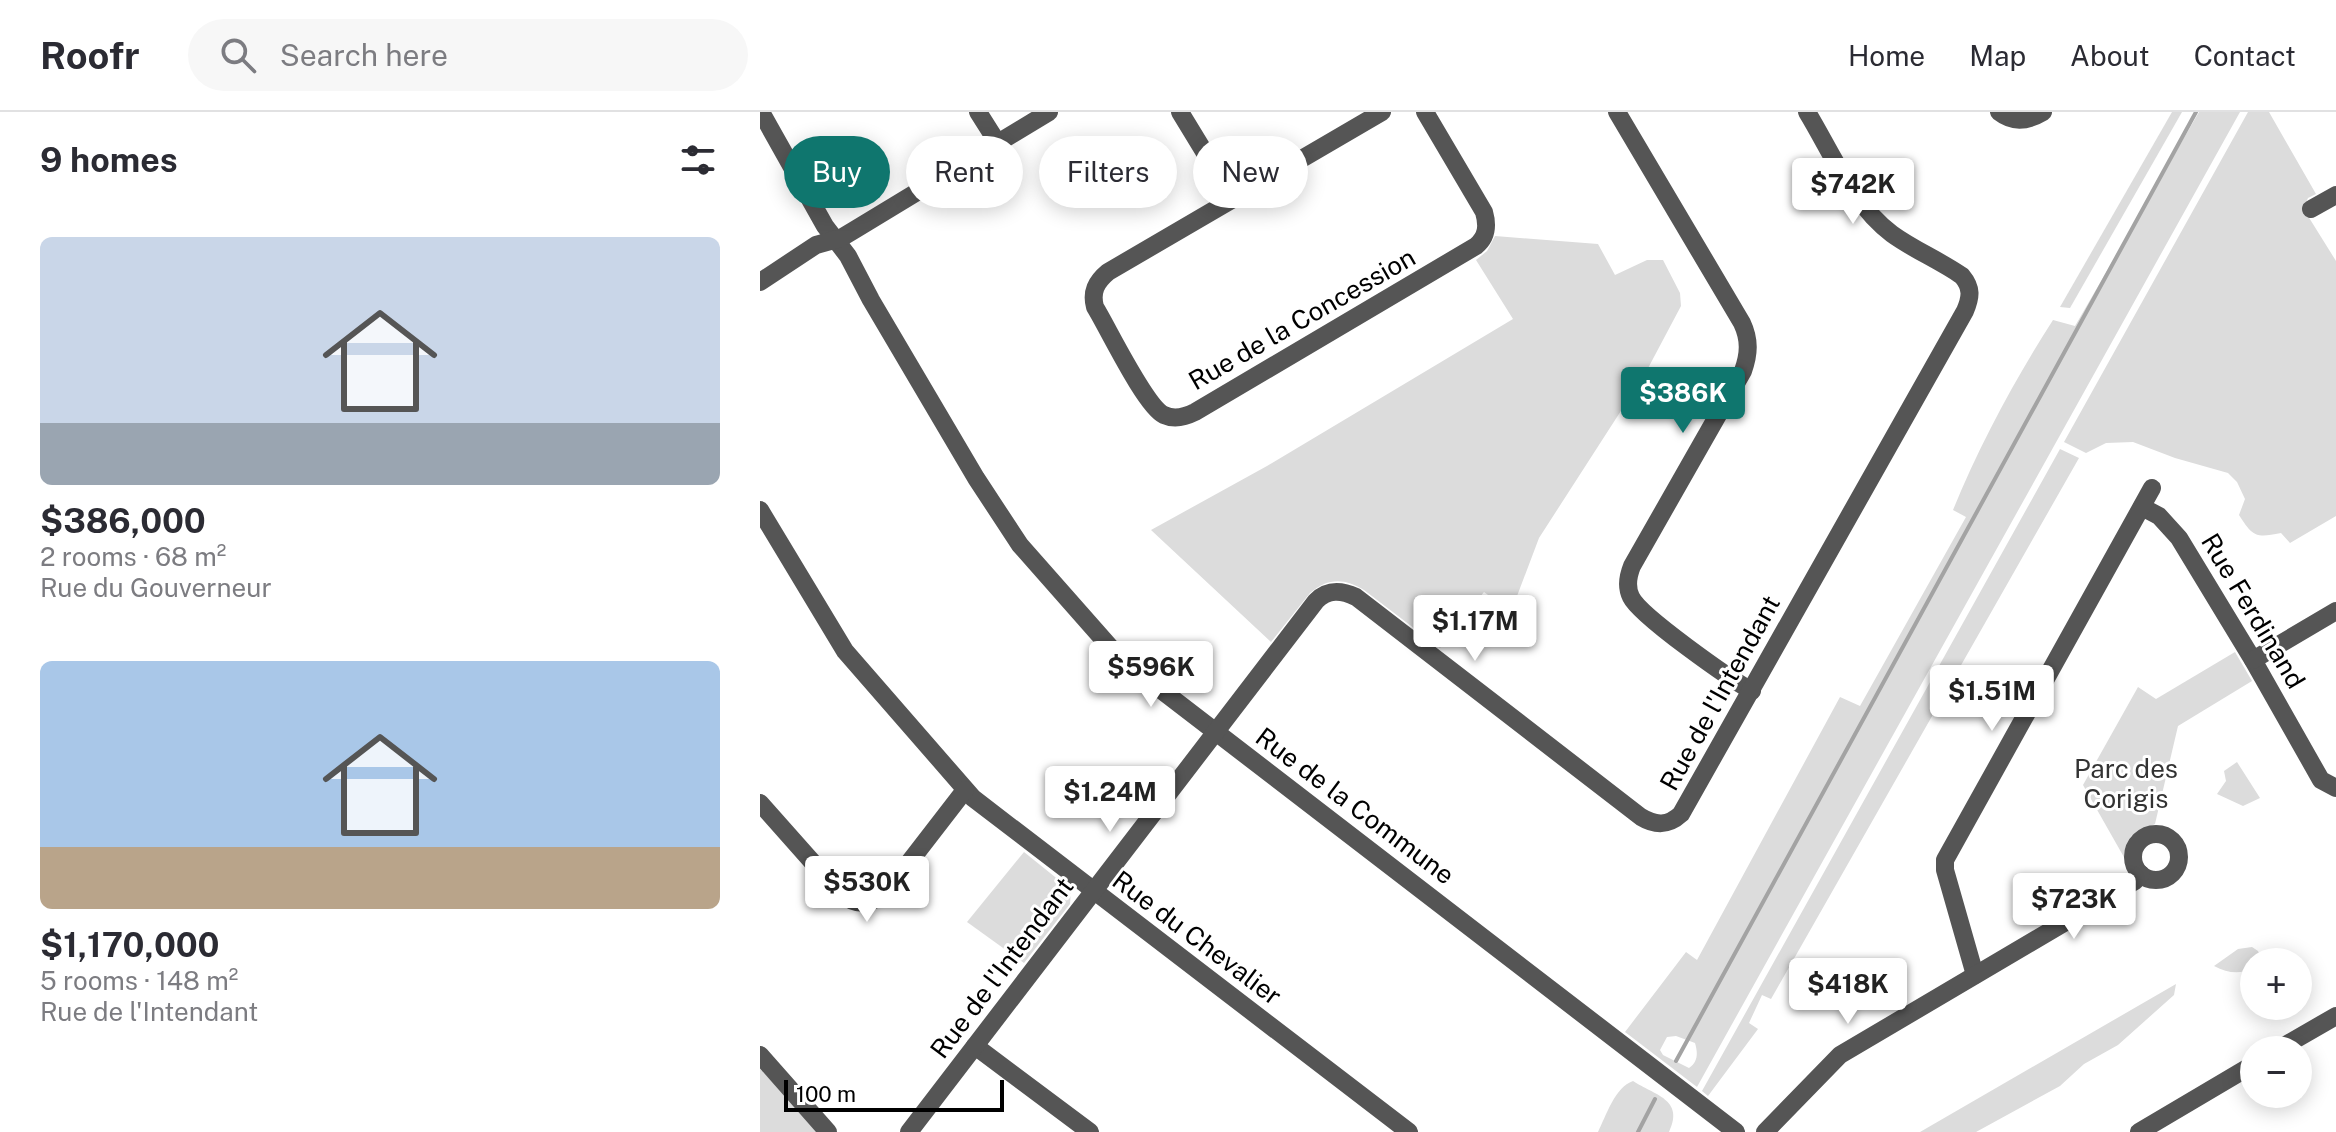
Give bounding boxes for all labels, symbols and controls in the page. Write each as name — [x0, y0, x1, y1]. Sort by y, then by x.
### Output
search box — [188, 19, 748, 91]
text: Roofr — [40, 33, 140, 78]
icon: search — [216, 33, 260, 77]
text: Search here — [280, 37, 448, 73]
text: Home — [1848, 39, 1925, 72]
text: Map — [1969, 39, 2026, 72]
text: About — [2070, 39, 2150, 72]
text: Contact — [2194, 39, 2296, 72]
chip: Buy — [784, 136, 890, 208]
chip: Rent — [906, 136, 1023, 208]
chip: Filters — [1039, 136, 1177, 208]
chip: New — [1193, 136, 1308, 208]
icon: filters — [676, 138, 720, 182]
text: 9 homes — [40, 140, 178, 180]
pin: $742K — [1797, 158, 1909, 226]
text: $742K — [1810, 168, 1896, 199]
street label: Rue de la Concession — [1183, 241, 1421, 396]
icon: home — [308, 289, 452, 433]
pin: $386K — [1627, 367, 1739, 435]
text: $386K — [1639, 377, 1727, 408]
text: $386,000 — [40, 501, 206, 541]
street label: Rue Ferdinand — [2195, 528, 2312, 694]
text: 2 rooms · 68 m² — [40, 541, 226, 572]
text: Rue du Gouverneur — [40, 572, 272, 603]
street label: Rue de l'Intendant — [1653, 590, 1786, 796]
pin: $1.17M — [1410, 595, 1540, 663]
text: $1.17M — [1431, 605, 1519, 636]
pin: $596K — [1095, 641, 1207, 709]
text: $596K — [1107, 651, 1195, 682]
pin: $1.51M — [1927, 665, 2057, 733]
text: $1.51M — [1948, 675, 2036, 706]
icon: home — [308, 713, 452, 857]
street label: Rue de la Commune — [1250, 721, 1461, 890]
park label: Parc des Corigis — [2074, 753, 2178, 814]
pin: $1.24M — [1045, 766, 1175, 834]
text: $1.24M — [1063, 776, 1157, 807]
pin: $530K — [811, 856, 923, 924]
street label: Rue du Chevalier — [1107, 864, 1288, 1011]
text: $530K — [823, 866, 911, 897]
street label: Rue de l'Intendant — [924, 871, 1080, 1064]
pin: $723K — [2018, 873, 2130, 941]
text: $723K — [2031, 883, 2117, 914]
text: $1,170,000 — [40, 925, 219, 965]
map controls — [2240, 948, 2312, 1108]
button: + — [2240, 948, 2312, 1020]
pin: $418K — [1792, 958, 1904, 1026]
text: 5 rooms · 148 m² — [40, 965, 238, 996]
text: $418K — [1807, 968, 1889, 999]
text: Rue de l'Intendant — [40, 996, 258, 1027]
button: − — [2240, 1036, 2312, 1108]
scale bar — [784, 1076, 1004, 1112]
text: 100 m — [796, 1081, 856, 1107]

